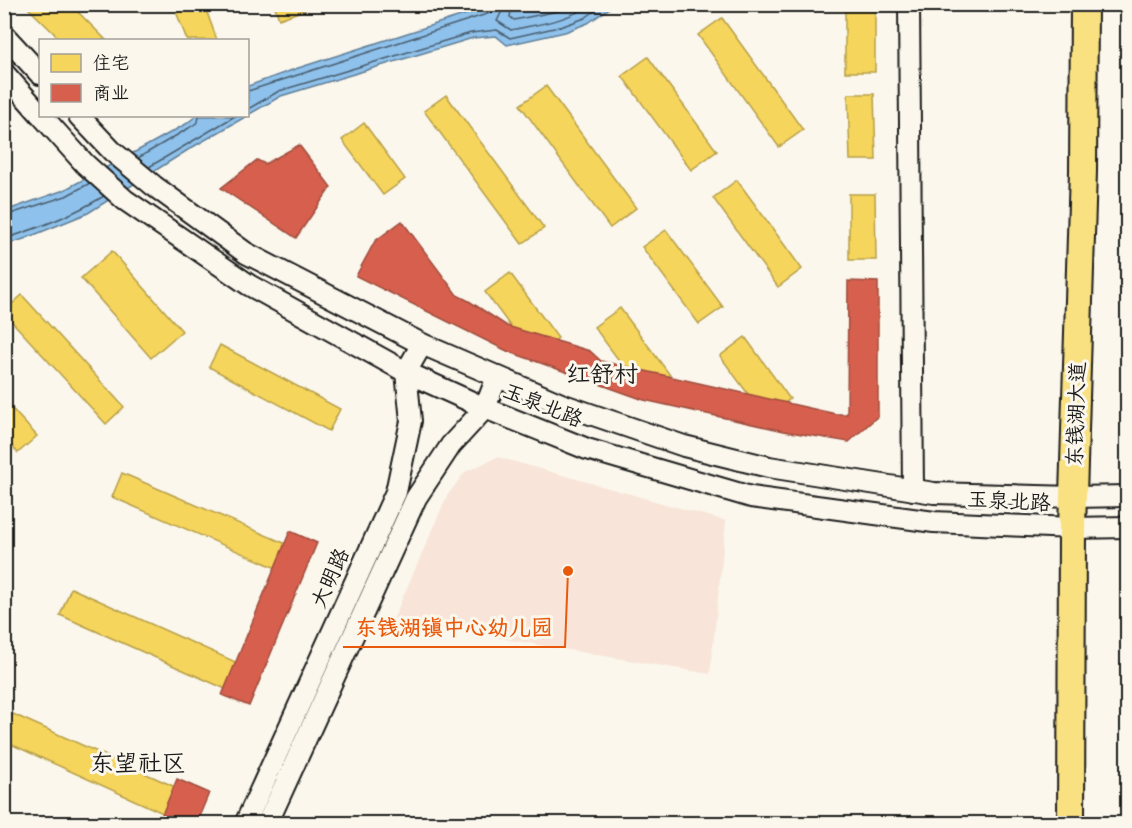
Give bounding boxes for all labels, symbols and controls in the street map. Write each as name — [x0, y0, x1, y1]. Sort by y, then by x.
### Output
legend — [39, 39, 249, 117]
text: 住宅 — [93, 47, 129, 79]
text: 商业 — [93, 77, 129, 109]
district label: 红舒村 — [566, 353, 638, 395]
street label: 东钱湖大道 — [1055, 361, 1097, 467]
street label: 玉泉北路 — [497, 372, 589, 438]
street label: 玉泉北路 — [966, 480, 1052, 522]
street label: 大明路 — [300, 541, 360, 615]
callout: 东钱湖镇中心幼儿园 — [343, 607, 565, 647]
text: 东钱湖镇中心幼儿园 — [355, 608, 553, 647]
district label: 东望社区 — [90, 742, 186, 784]

